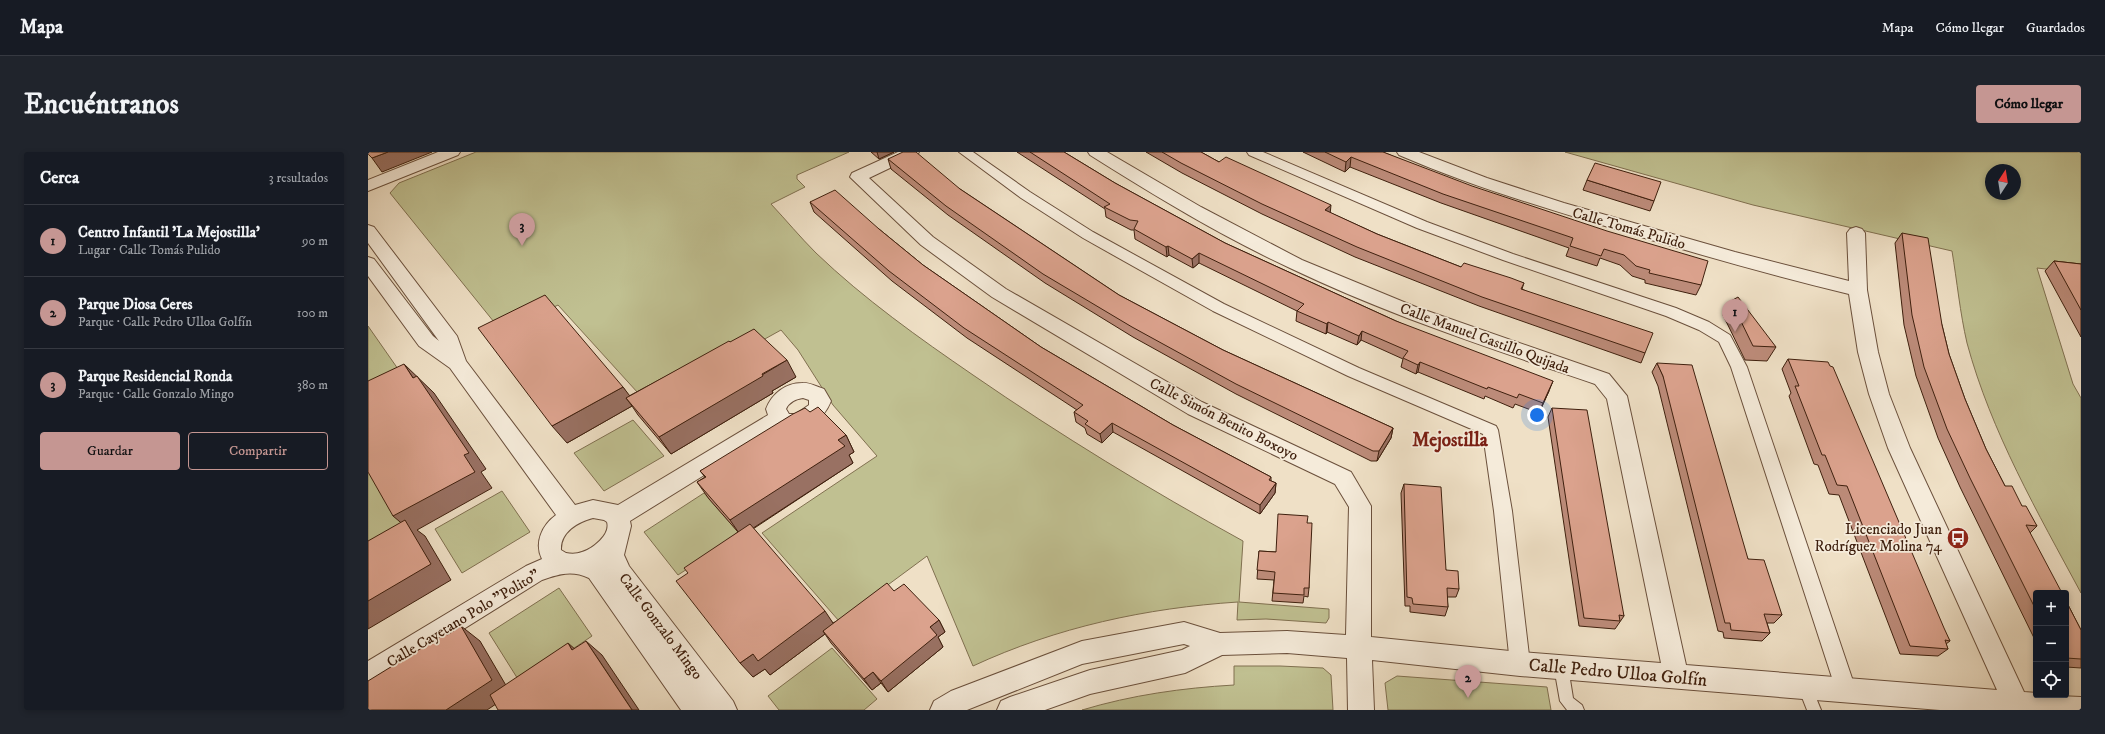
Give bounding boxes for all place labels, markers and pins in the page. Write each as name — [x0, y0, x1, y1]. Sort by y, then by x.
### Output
pin: 3 — [509, 213, 535, 246]
pin: 1 — [1722, 299, 1748, 332]
place label: Licenciado Juan Rodríguez Molina 74 — [1815, 520, 1942, 556]
bus stop icon: Licenciado Juan Rodríguez Molina 74 — [1945, 525, 1971, 551]
pin: 2 — [1455, 665, 1481, 698]

